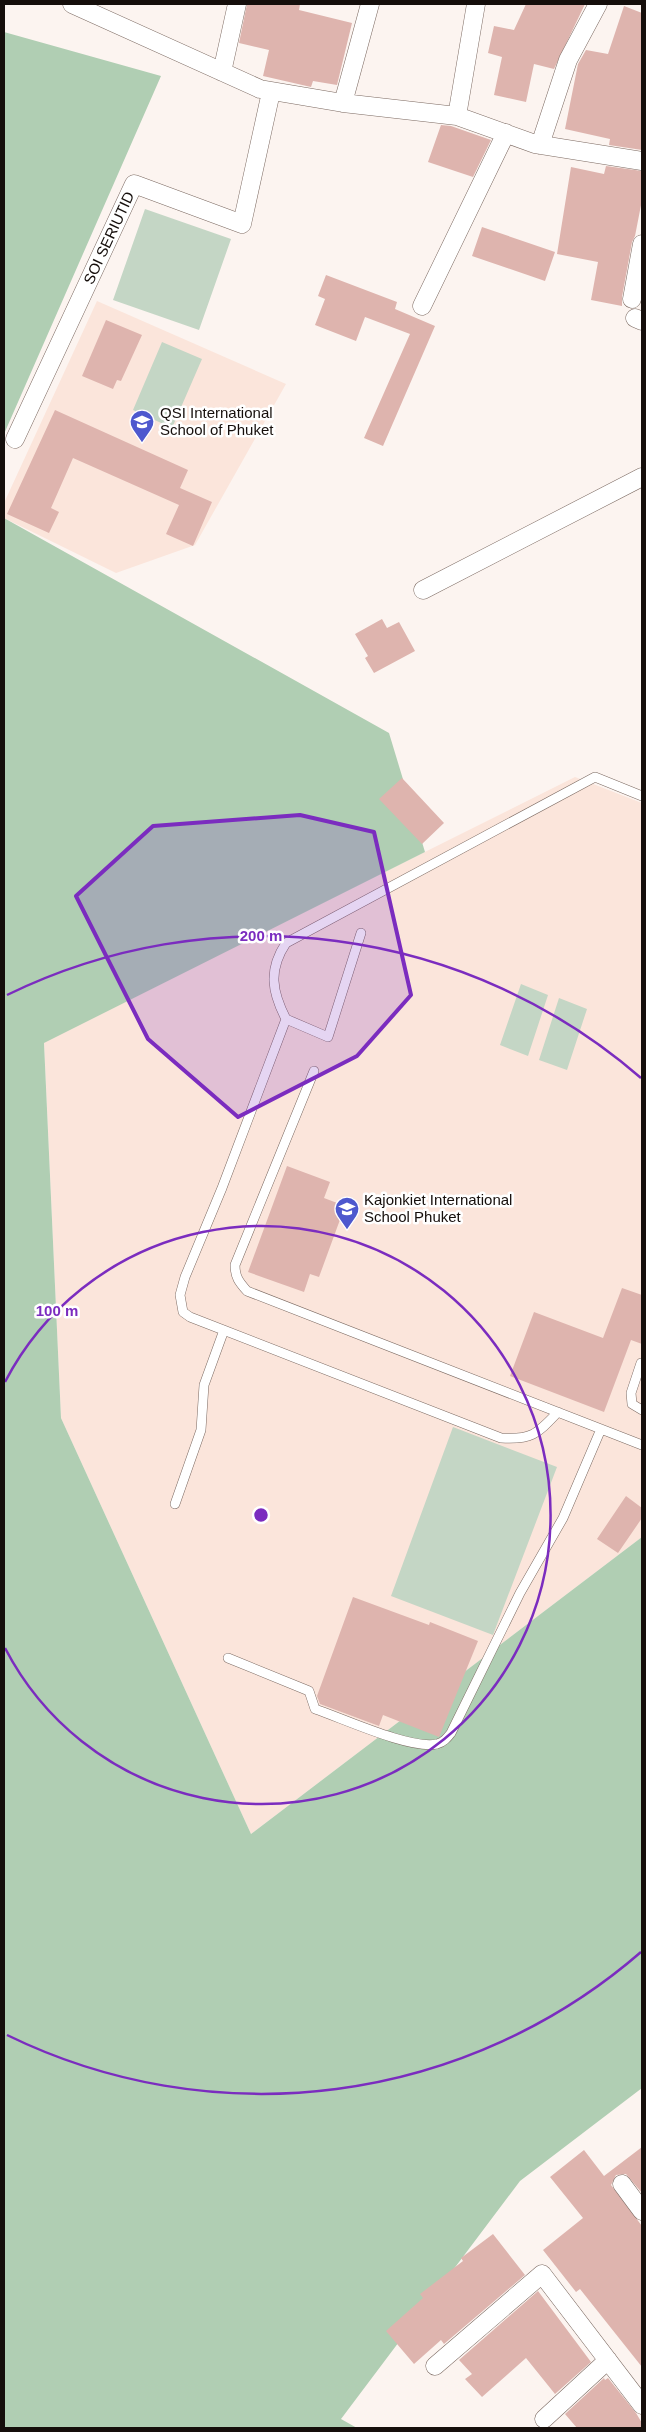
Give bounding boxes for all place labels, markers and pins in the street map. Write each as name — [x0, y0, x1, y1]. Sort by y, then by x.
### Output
place label: QSI International School of Phuket — [160, 404, 274, 438]
school or university icon: QSI International School of Phuket — [129, 409, 155, 443]
place label: Kajonkiet International School Phuket — [364, 1191, 512, 1225]
school or university icon: Kajonkiet International School Phuket — [334, 1196, 360, 1230]
centre of rings — [252, 1506, 270, 1524]

